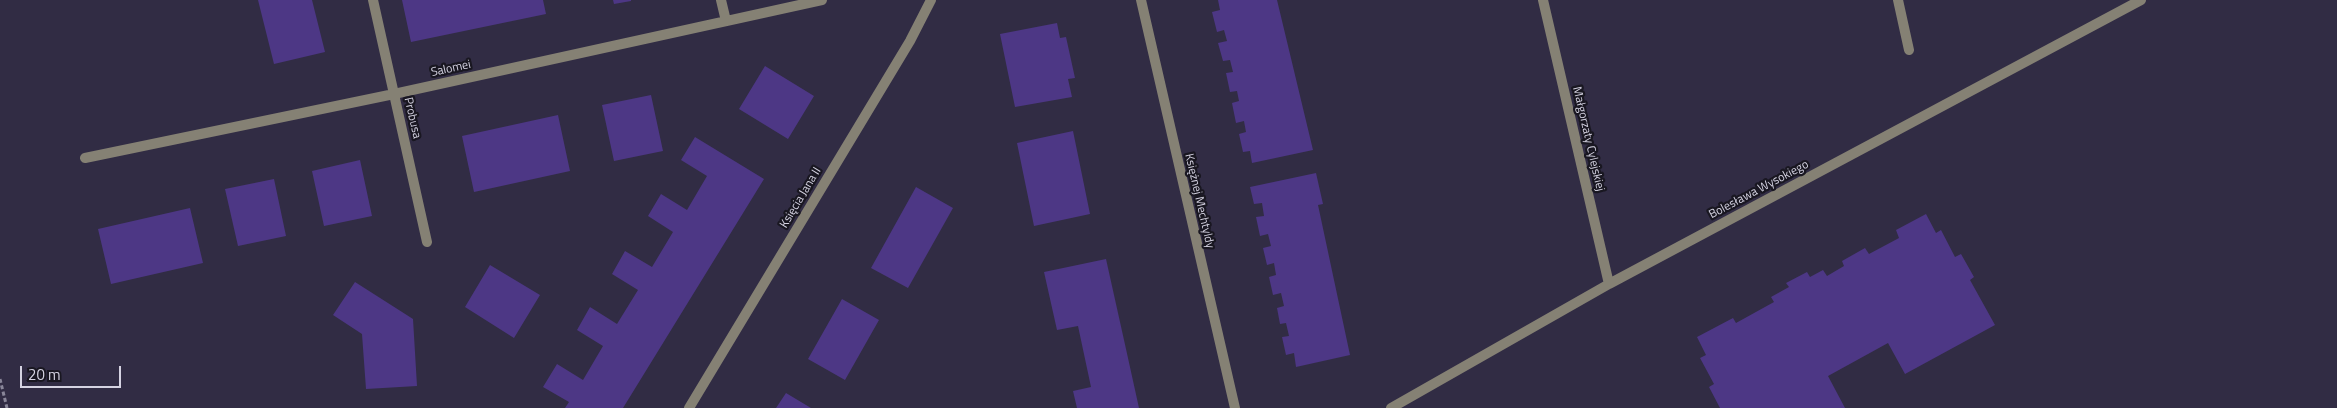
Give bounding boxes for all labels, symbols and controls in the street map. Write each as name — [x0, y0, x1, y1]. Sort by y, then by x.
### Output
street label: Salomei — [430, 58, 472, 80]
street label: Małgorzaty Cylejskiej — [1569, 85, 1607, 193]
street label: Probusa — [400, 96, 424, 140]
street label: Księżnej Mechtyldy — [1181, 152, 1217, 250]
street label: Bolesława Wysokiego — [1707, 158, 1811, 222]
street label: Księcia Jana II — [777, 165, 825, 231]
scale bar — [22, 356, 124, 388]
text: 20 m — [28, 363, 61, 386]

